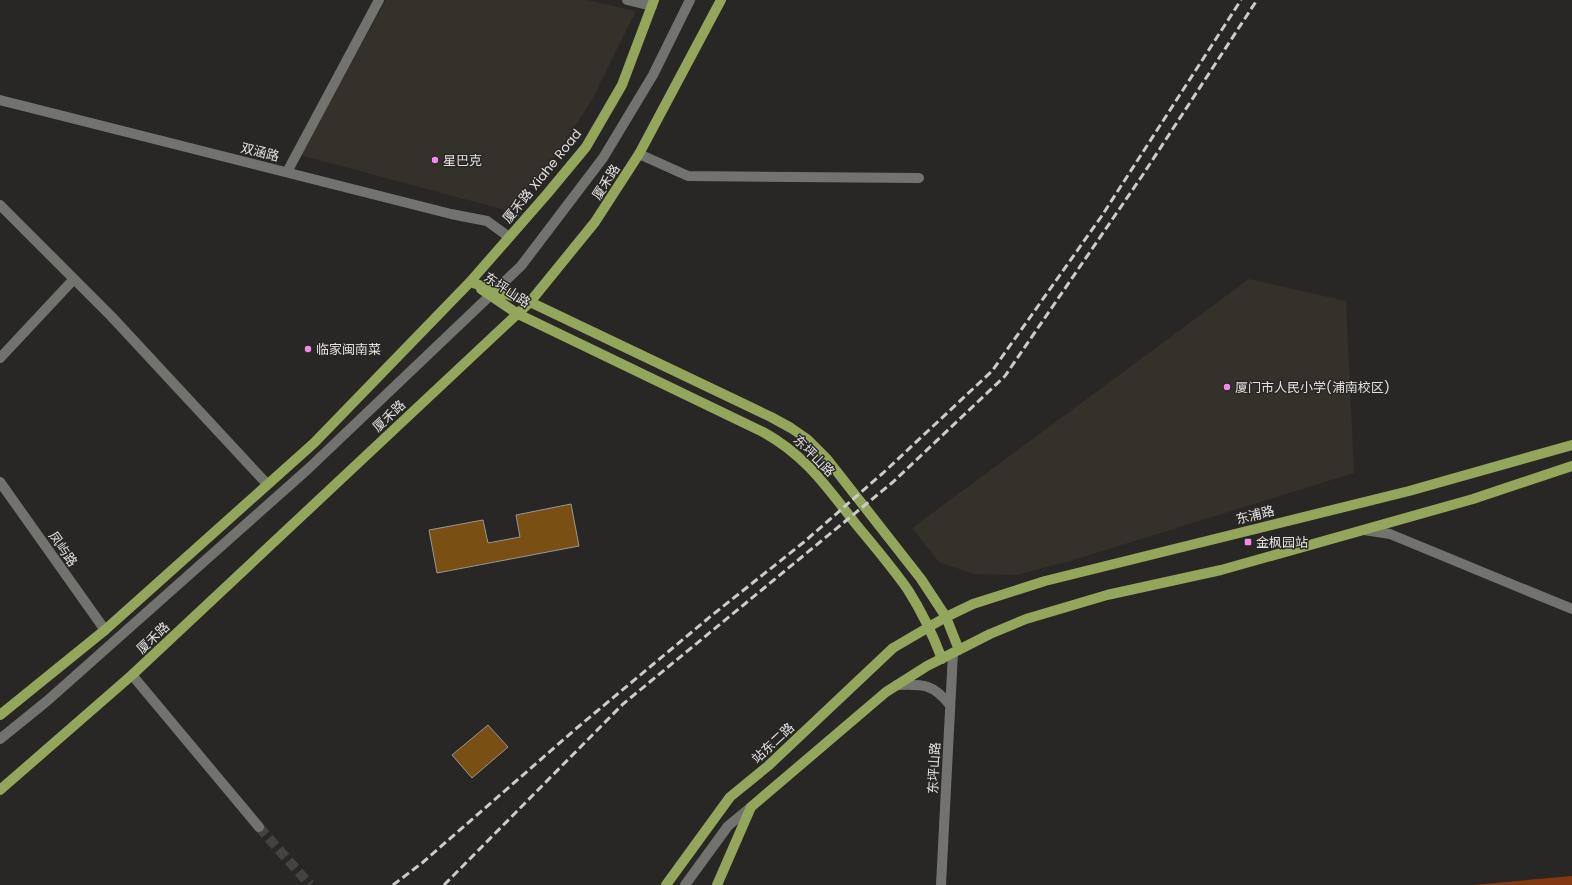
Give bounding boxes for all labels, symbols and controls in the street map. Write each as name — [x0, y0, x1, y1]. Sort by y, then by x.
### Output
street label: 厦禾路 Xiahe Road — [498, 125, 586, 227]
street label: 双涵路 — [239, 138, 281, 166]
place label: 星巴克 — [443, 151, 482, 170]
marker: 星巴克 — [430, 155, 440, 165]
street label: 厦禾路 — [587, 160, 625, 204]
street label: 东坪山路 — [480, 268, 534, 312]
place label: 临家闽南菜 — [316, 340, 381, 359]
marker: 临家闽南菜 — [303, 344, 313, 354]
place label: 厦门市人民小学(浦南校区) — [1235, 378, 1390, 397]
marker: 厦门市人民小学(浦南校区) — [1222, 382, 1232, 392]
street label: 厦禾路 — [368, 396, 410, 436]
street label: 东坪山路 — [789, 431, 839, 481]
street label: 东浦路 — [1234, 501, 1276, 529]
street label: 凤屿路 — [44, 528, 82, 570]
place label: 金枫园站 — [1256, 533, 1308, 552]
marker: 金枫园站 — [1243, 537, 1253, 547]
street label: 厦禾路 — [132, 618, 174, 658]
street label: 站东二路 — [748, 718, 798, 768]
street label: 东坪山路 — [923, 742, 945, 794]

